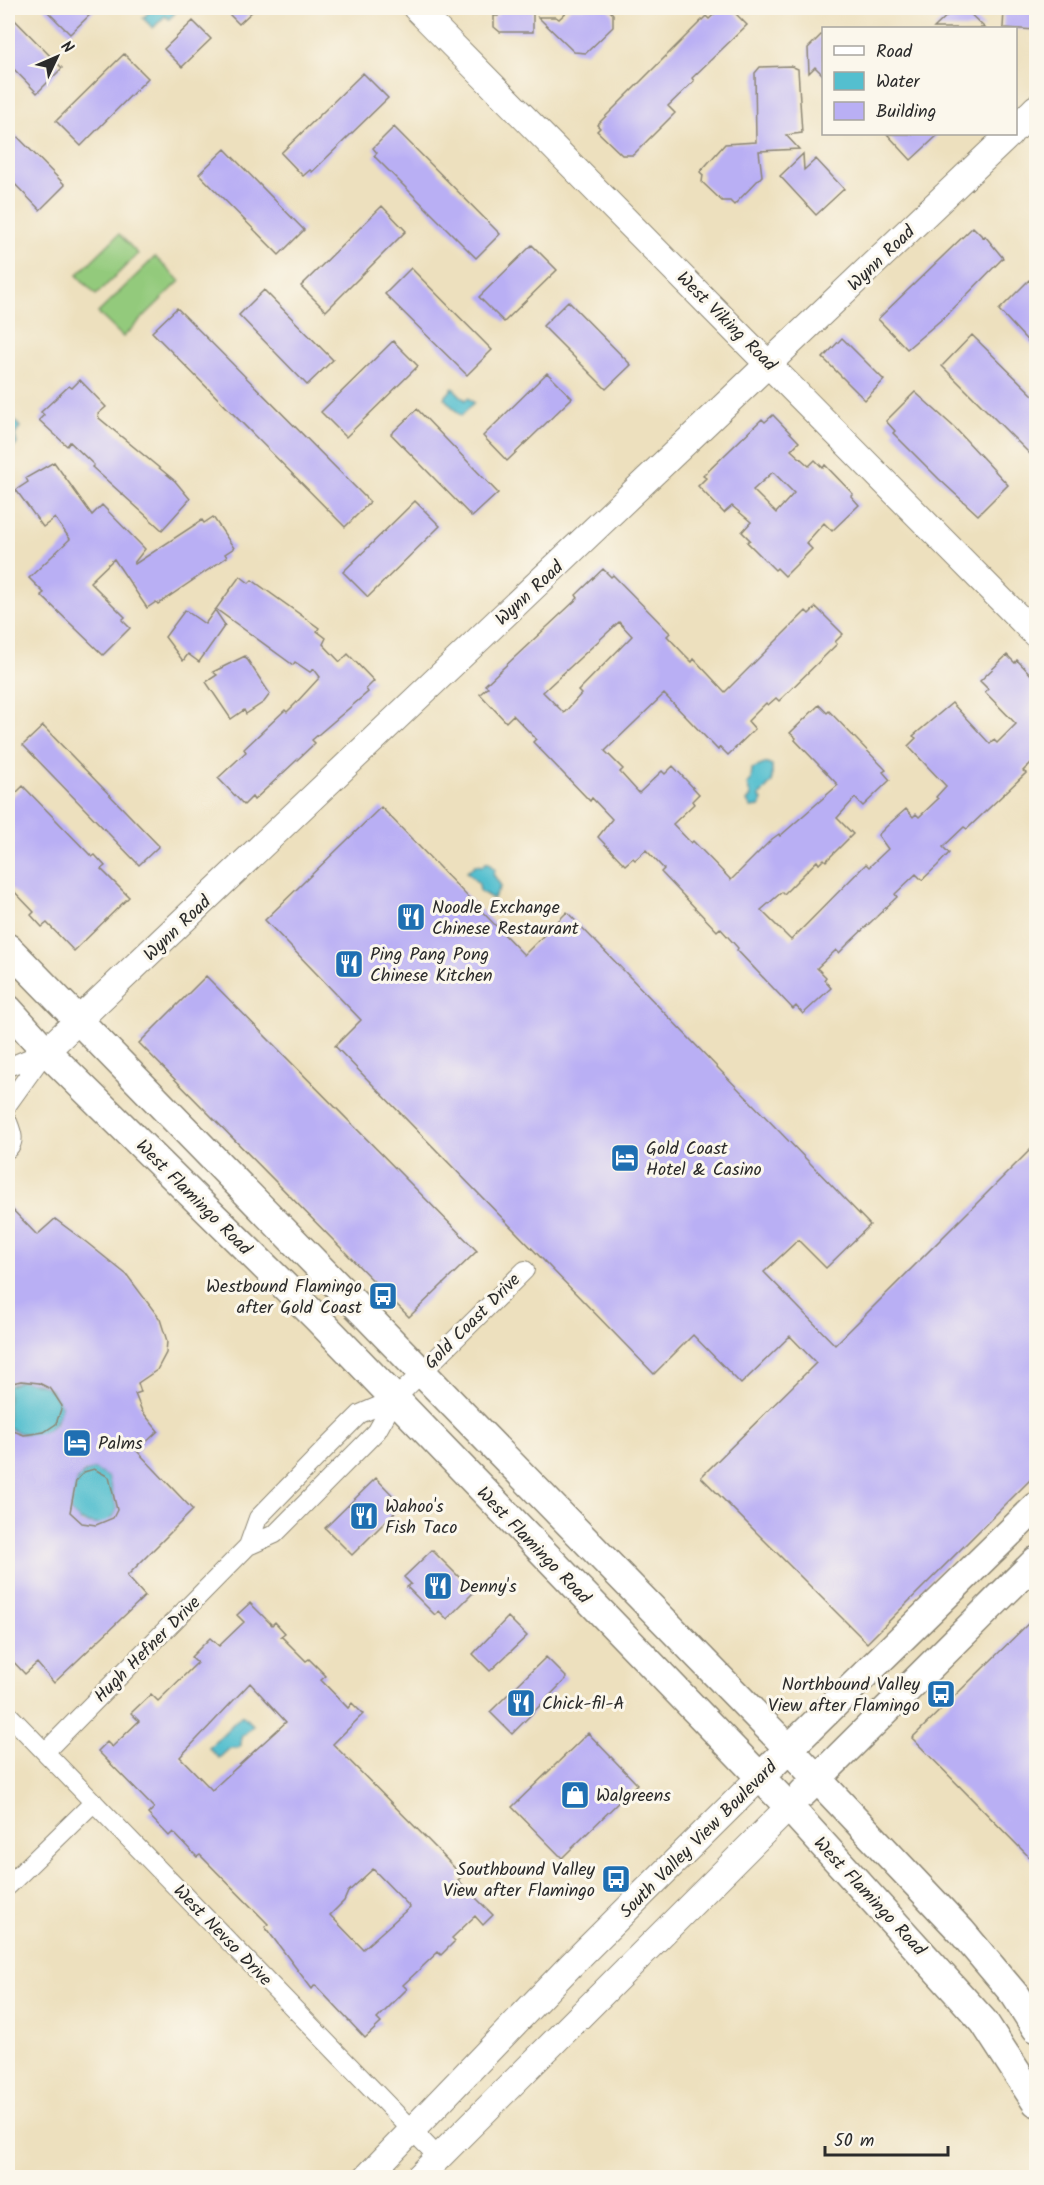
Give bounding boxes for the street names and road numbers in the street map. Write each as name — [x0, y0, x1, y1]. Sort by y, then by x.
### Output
street label: Wynn Road — [841, 218, 923, 299]
street label: West Viking Road — [669, 265, 784, 380]
street label: Wynn Road — [489, 554, 572, 634]
street label: Wynn Road — [137, 888, 219, 969]
street label: West Flamingo Road — [128, 1133, 259, 1264]
street label: Gold Coast Drive — [418, 1267, 528, 1377]
street label: West Flamingo Road — [469, 1480, 598, 1612]
street label: Hugh Hefner Drive — [88, 1590, 208, 1710]
street label: South Valley View Boulevard — [613, 1753, 786, 1926]
street label: West Flamingo Road — [806, 1831, 933, 1964]
street label: West Nevso Drive — [165, 1878, 278, 1994]

